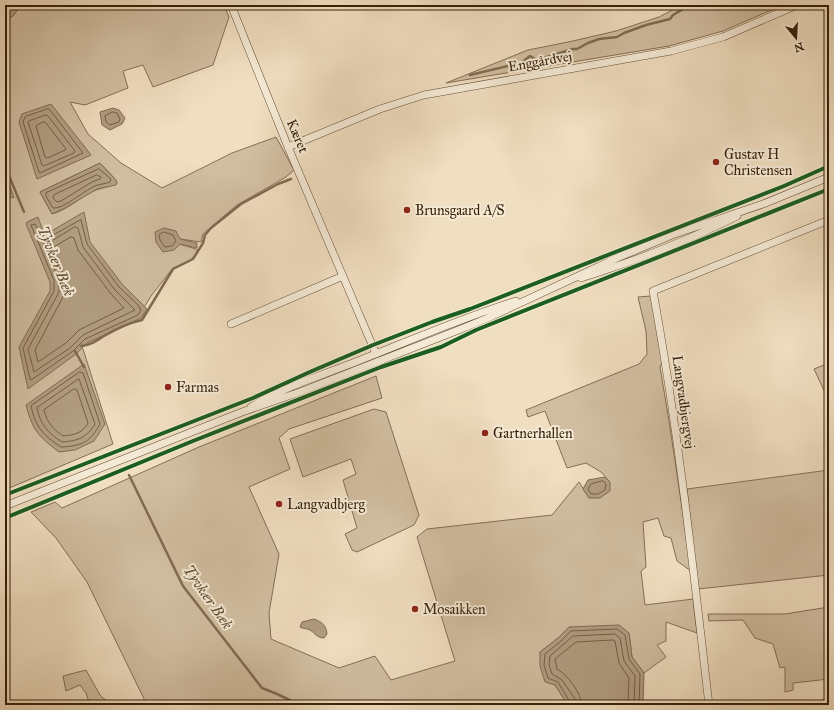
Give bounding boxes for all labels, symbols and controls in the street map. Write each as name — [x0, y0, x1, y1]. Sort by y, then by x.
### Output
north arrow — [776, 18, 816, 58]
text: N — [792, 39, 805, 55]
street label: Enggårdvej — [507, 48, 573, 75]
street label: Kæret — [283, 117, 312, 156]
place label: Gustav H Christensen — [724, 146, 793, 179]
marker: Gustav H Christensen — [711, 157, 721, 167]
place label: Brunsgaard A/S — [415, 202, 505, 219]
marker: Brunsgaard A/S — [402, 205, 412, 215]
water label: Tyvkær Bæk — [34, 223, 78, 299]
street label: Langvadbjergvej — [669, 354, 698, 450]
place label: Farmas — [176, 379, 219, 396]
marker: Farmas — [163, 382, 173, 392]
place label: Gartnerhallen — [493, 425, 573, 442]
marker: Gartnerhallen — [480, 428, 490, 438]
place label: Langvadbjerg — [287, 496, 366, 513]
marker: Langvadbjerg — [274, 499, 284, 509]
water label: Tyvkær Bæk — [179, 562, 237, 633]
place label: Mosaikken — [423, 601, 486, 618]
marker: Mosaikken — [410, 604, 420, 614]

